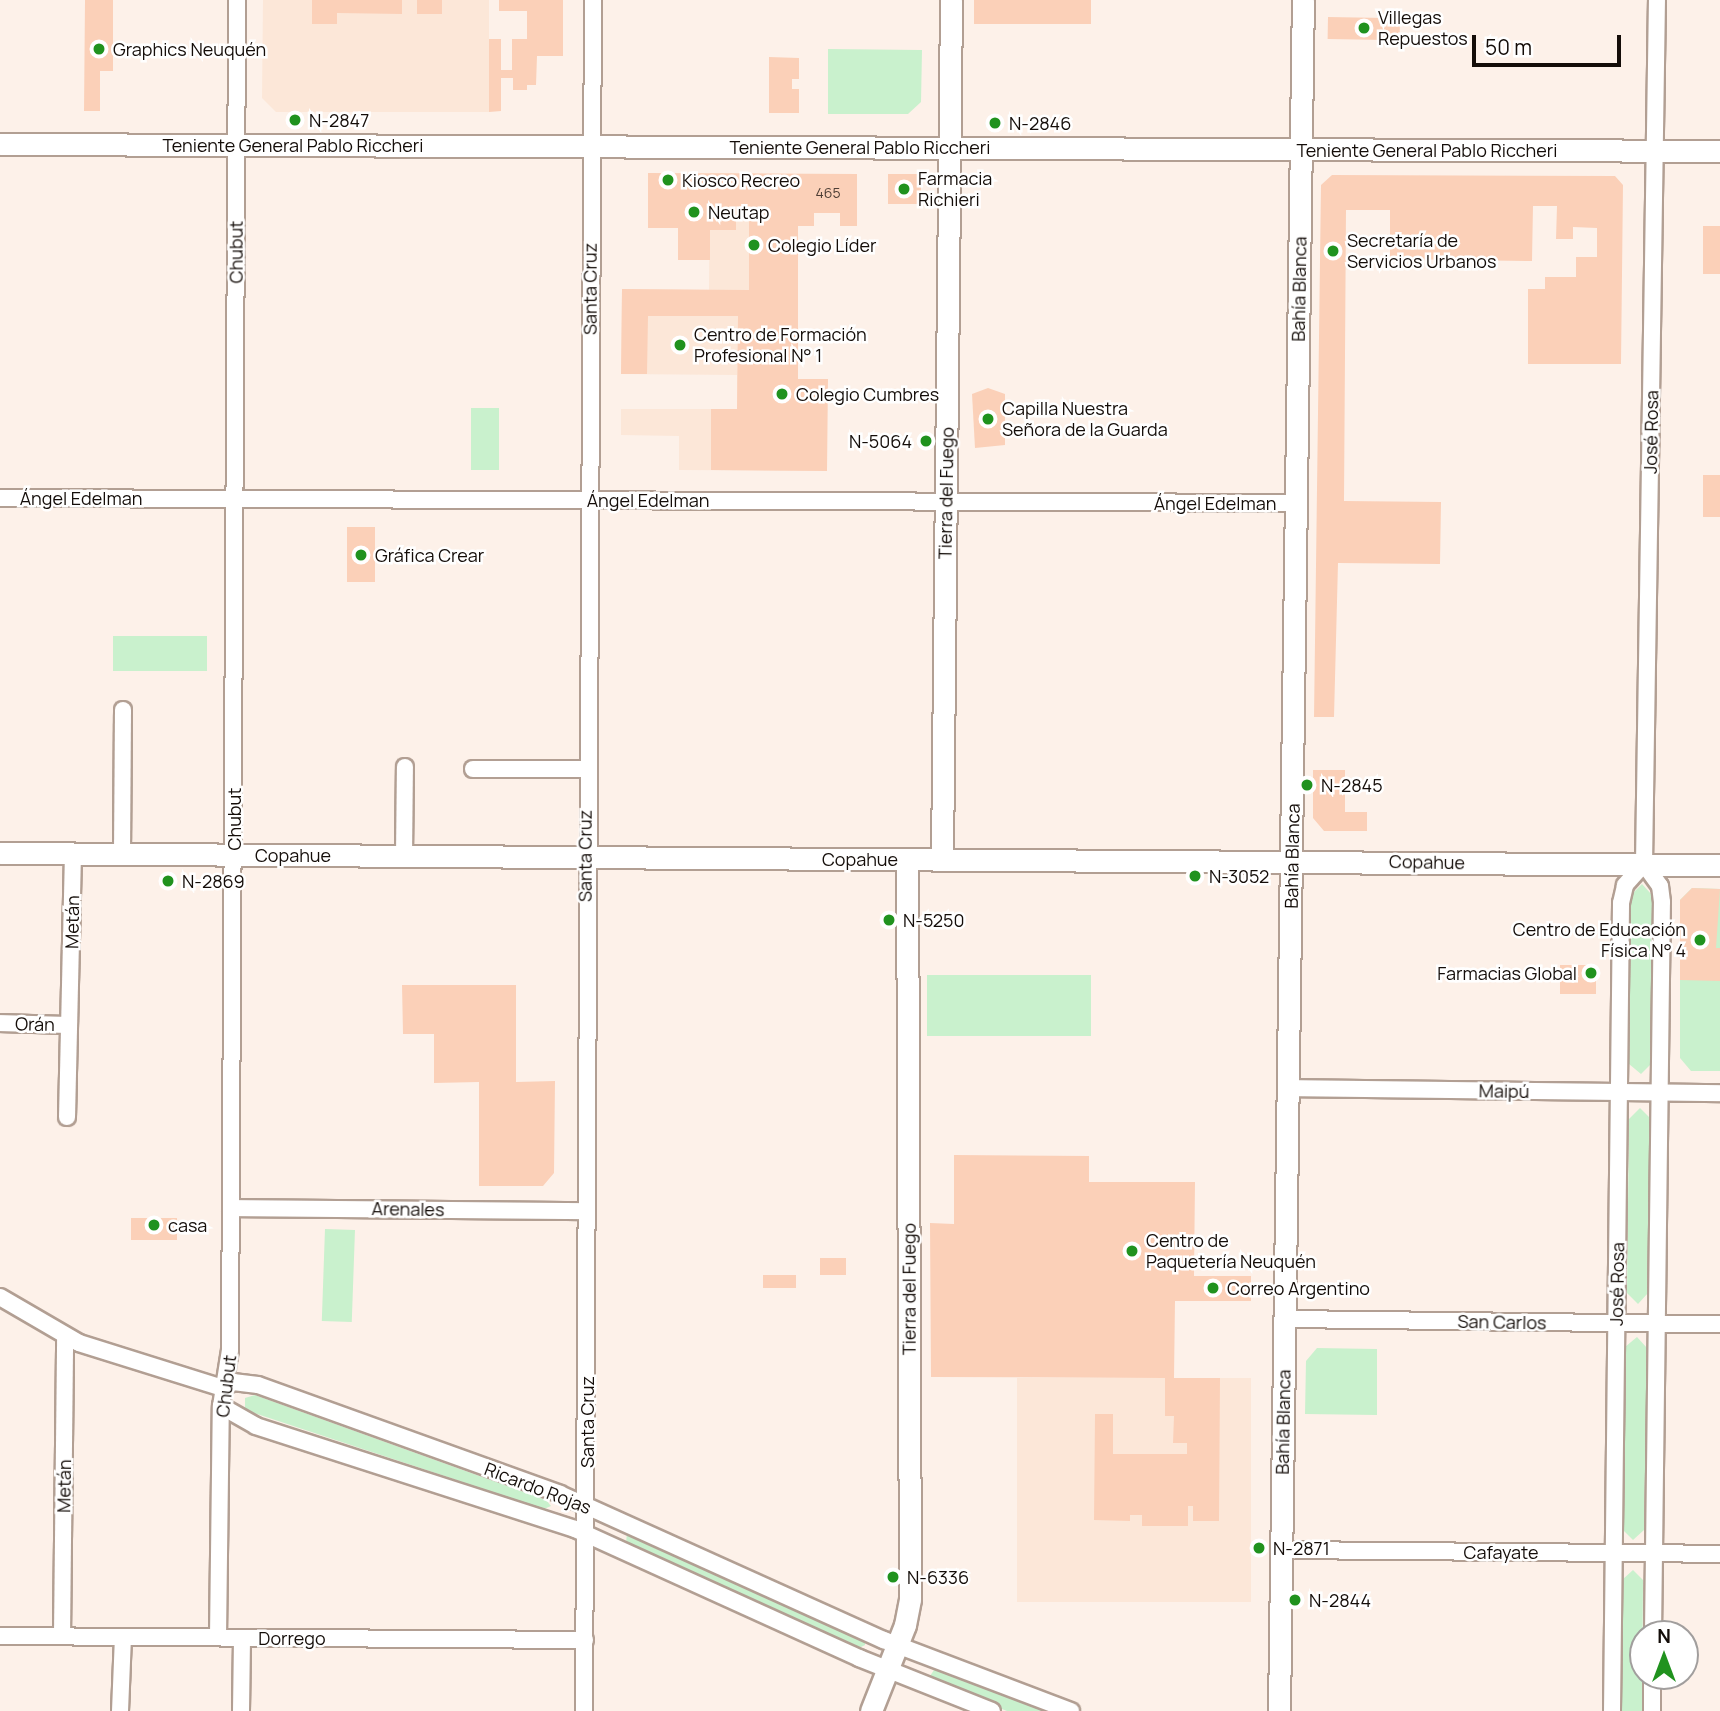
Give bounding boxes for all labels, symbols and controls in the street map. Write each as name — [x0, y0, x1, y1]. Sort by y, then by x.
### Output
place label: Villegas Repuestos — [1378, 7, 1468, 50]
marker: Villegas Repuestos — [1356, 20, 1372, 36]
scale bar — [1475, 21, 1624, 65]
text: 50 m — [1485, 33, 1532, 61]
place label: Graphics Neuquén — [113, 38, 266, 60]
marker: Graphics Neuquén — [91, 41, 107, 57]
place label: N-2847 — [309, 109, 369, 131]
marker: N-2847 — [287, 112, 303, 128]
place label: N-2846 — [1009, 112, 1071, 134]
marker: N-2846 — [987, 115, 1003, 131]
street label: Teniente General Pablo Riccheri — [162, 134, 424, 156]
street label: Teniente General Pablo Riccheri — [729, 136, 991, 158]
street label: Teniente General Pablo Riccheri — [1296, 139, 1558, 161]
place label: Farmacia Richieri — [918, 168, 992, 210]
place label: Kiosco Recreo — [682, 169, 800, 191]
marker: Kiosco Recreo — [660, 172, 676, 188]
marker: Farmacia Richieri — [896, 181, 912, 197]
house number: 465 — [815, 185, 841, 201]
place label: Neutap — [708, 201, 769, 223]
marker: Neutap — [686, 204, 702, 220]
street label: Chubut — [225, 221, 247, 283]
place label: Secretaría de Servicios Urbanos — [1347, 230, 1496, 272]
place label: Colegio Líder — [768, 234, 876, 256]
street label: Bahía Blanca — [1287, 236, 1311, 342]
marker: Colegio Líder — [746, 237, 762, 253]
street label: Santa Cruz — [579, 243, 601, 335]
marker: Secretaría de Servicios Urbanos — [1325, 243, 1341, 259]
place label: Centro de Formación Profesional N° 1 — [694, 324, 867, 366]
marker: Centro de Formación Profesional N° 1 — [672, 337, 688, 353]
place label: Colegio Cumbres — [796, 383, 939, 405]
marker: Colegio Cumbres — [774, 386, 790, 402]
street label: José Rosa — [1639, 390, 1663, 474]
place label: Capilla Nuestra Señora de la Guarda — [1002, 398, 1168, 440]
marker: Capilla Nuestra Señora de la Guarda — [980, 411, 996, 427]
street label: Tierra del Fuego — [934, 427, 958, 559]
place label: N-5064 — [849, 430, 912, 452]
marker: N-5064 — [918, 433, 934, 449]
street label: Ángel Edelman — [20, 487, 142, 509]
street label: Ángel Edelman — [587, 489, 709, 511]
street label: Ángel Edelman — [1154, 492, 1276, 514]
place label: Gráfica Crear — [375, 544, 484, 566]
marker: Gráfica Crear — [353, 547, 369, 563]
place label: N-2845 — [1321, 774, 1383, 796]
marker: N-2845 — [1299, 777, 1315, 793]
street label: Chubut — [223, 788, 245, 850]
street label: Bahía Blanca — [1280, 803, 1304, 909]
street label: Santa Cruz — [574, 810, 596, 902]
street label: Copahue — [255, 844, 331, 866]
street label: Copahue — [822, 848, 898, 870]
street label: Copahue — [1389, 851, 1465, 873]
place label: N-3052 — [1209, 865, 1269, 887]
marker: N-3052 — [1187, 868, 1203, 884]
place label: N-2869 — [182, 870, 245, 892]
marker: N-2869 — [160, 873, 176, 889]
street label: Metán — [61, 895, 83, 949]
place label: N-5250 — [903, 909, 964, 931]
marker: N-5250 — [881, 912, 897, 928]
place label: Centro de Educación Física N° 4 — [1513, 919, 1686, 962]
marker: Centro de Educación Física N° 4 — [1692, 932, 1708, 948]
place label: Farmacias Global — [1437, 962, 1577, 984]
marker: Farmacias Global — [1583, 965, 1599, 981]
street label: Orán — [15, 1013, 55, 1035]
street label: Maipú — [1478, 1080, 1530, 1102]
street label: Arenales — [371, 1198, 445, 1220]
place label: casa — [168, 1214, 207, 1236]
marker: casa — [146, 1217, 162, 1233]
street label: Tierra del Fuego — [898, 1223, 920, 1355]
place label: Centro de Paquetería Neuquén — [1146, 1230, 1316, 1272]
street label: José Rosa — [1605, 1242, 1629, 1326]
marker: Centro de Paquetería Neuquén — [1124, 1243, 1140, 1259]
place label: Correo Argentino — [1227, 1277, 1370, 1299]
marker: Correo Argentino — [1205, 1280, 1221, 1296]
street label: San Carlos — [1457, 1310, 1547, 1334]
street label: Chubut — [211, 1354, 241, 1418]
street label: Bahía Blanca — [1271, 1369, 1295, 1475]
street label: Santa Cruz — [576, 1376, 598, 1468]
street label: Ricardo Rojas — [482, 1458, 594, 1518]
street label: Metán — [53, 1459, 75, 1513]
place label: N-2871 — [1273, 1537, 1330, 1559]
marker: N-2871 — [1251, 1540, 1267, 1556]
street label: Cafayate — [1464, 1541, 1538, 1563]
place label: N-6336 — [907, 1566, 969, 1588]
marker: N-6336 — [885, 1569, 901, 1585]
place label: N-2844 — [1309, 1589, 1371, 1611]
marker: N-2844 — [1287, 1592, 1303, 1608]
north arrow — [1629, 1620, 1699, 1690]
text: N — [1657, 1623, 1671, 1649]
street label: Dorrego — [258, 1627, 326, 1649]

